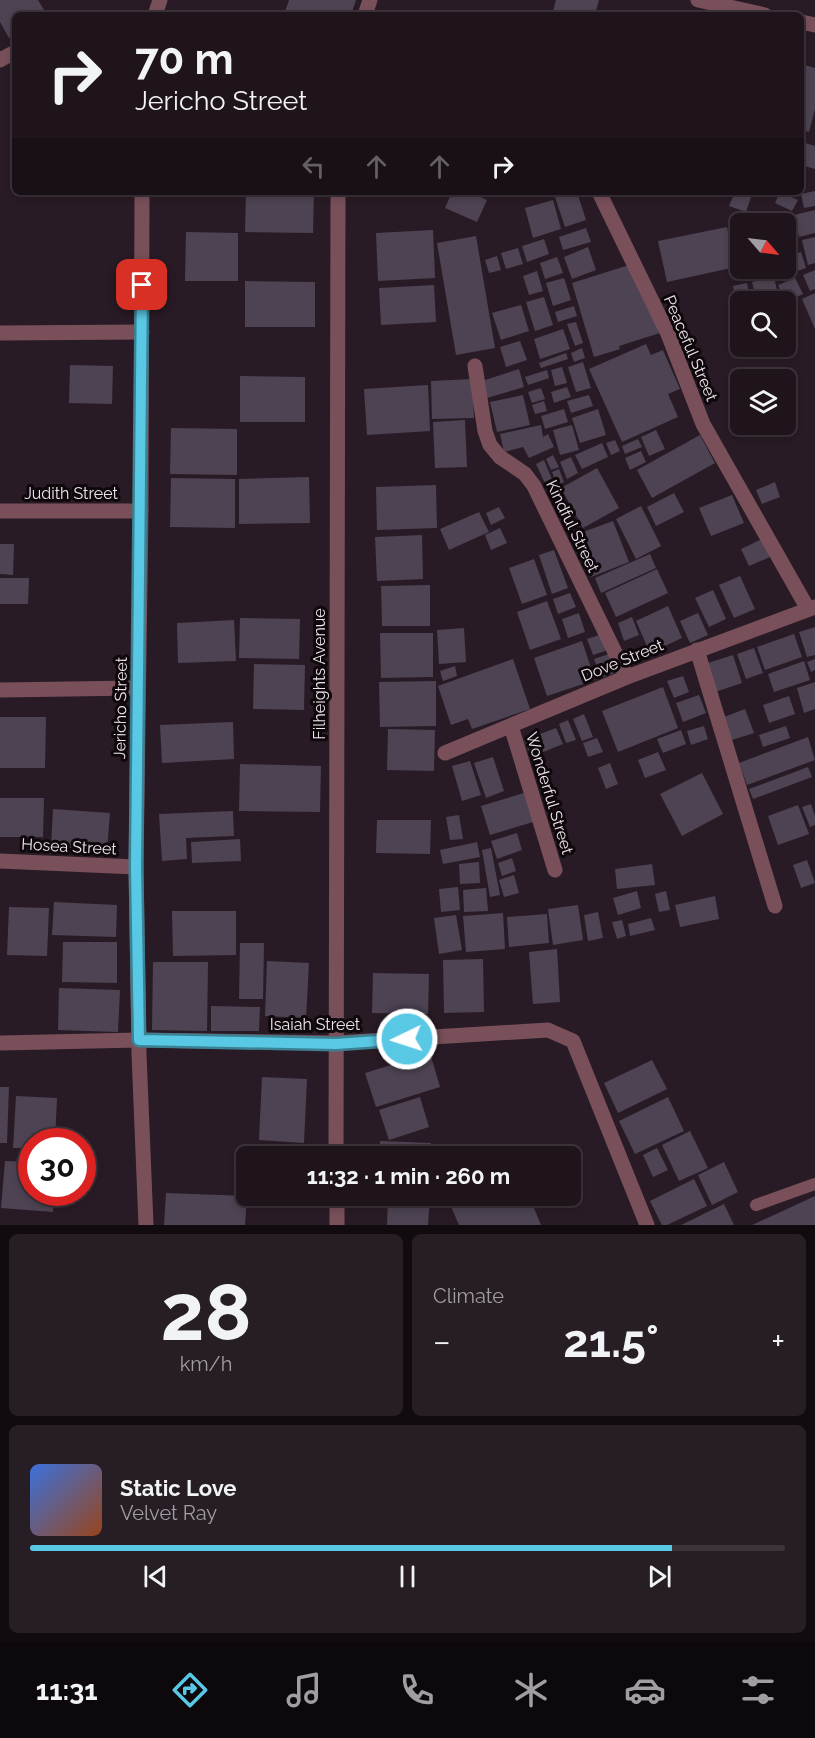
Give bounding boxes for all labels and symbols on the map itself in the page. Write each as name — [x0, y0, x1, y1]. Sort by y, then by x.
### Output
north arrow — [730, 213, 796, 279]
pin — [116, 259, 167, 310]
street label: Peaceful Street — [660, 292, 722, 405]
street label: Kindful Street — [542, 477, 603, 576]
street label: Judith Street — [24, 484, 118, 503]
street label: Filheights Avenue — [310, 608, 329, 740]
street label: Dove Street — [578, 635, 667, 686]
street label: Jericho Street — [110, 656, 131, 759]
street label: Wonderful Street — [522, 730, 577, 857]
street label: Hosea Street — [21, 835, 118, 859]
position arrow — [375, 1007, 439, 1071]
street label: Isaiah Street — [270, 1015, 361, 1034]
speed limit sign: 30 — [18, 1128, 96, 1206]

